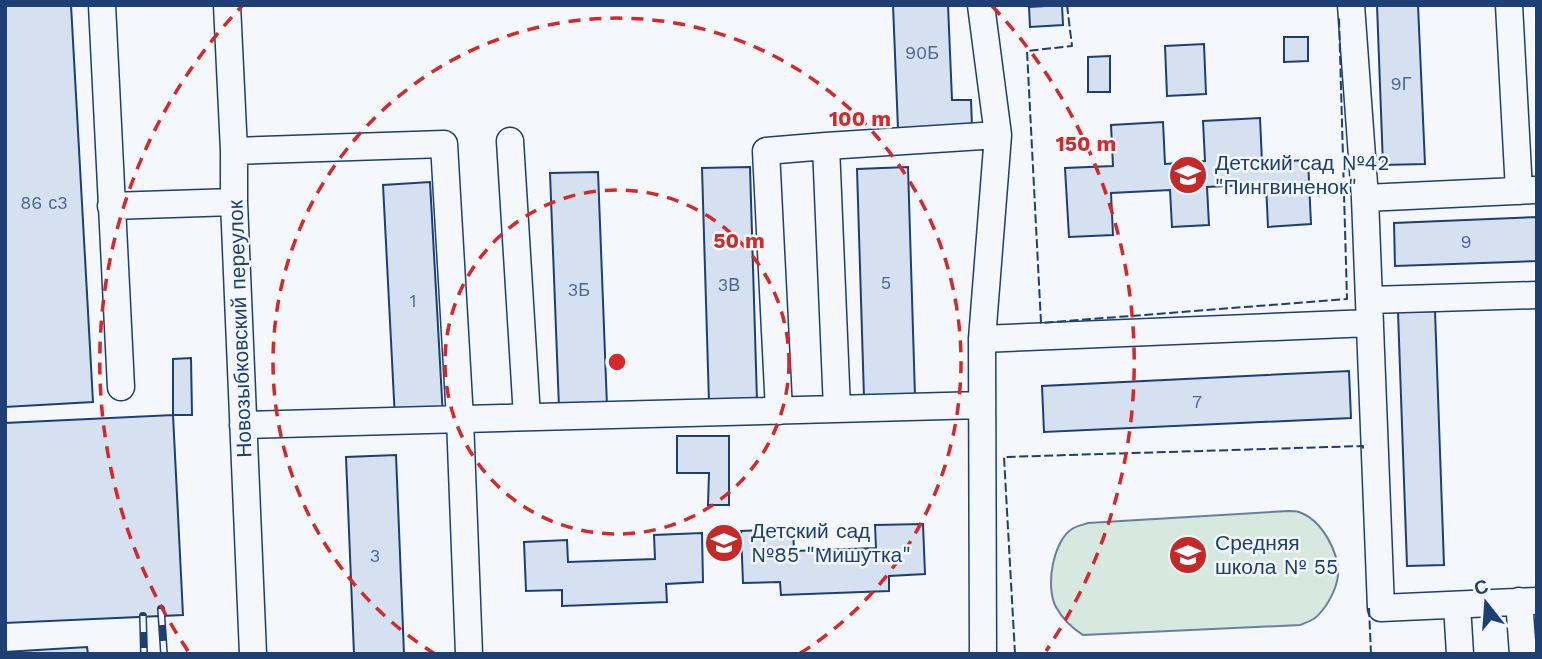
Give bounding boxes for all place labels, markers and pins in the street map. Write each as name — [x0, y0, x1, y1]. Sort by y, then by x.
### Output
place label: Детский сад №42 "Пингвиненок" — [1215, 150, 1390, 199]
school or university icon: Детский сад №42 "Пингвиненок" — [1167, 154, 1209, 196]
centre of rings — [605, 350, 629, 374]
place label: Детский сад №85 "Мишутка" — [751, 518, 911, 567]
school or university icon: Детский сад №85 "Мишутка" — [703, 522, 745, 564]
place label: Средняя школа № 55 — [1215, 530, 1338, 579]
school or university icon: Средняя школа № 55 — [1167, 534, 1209, 576]

